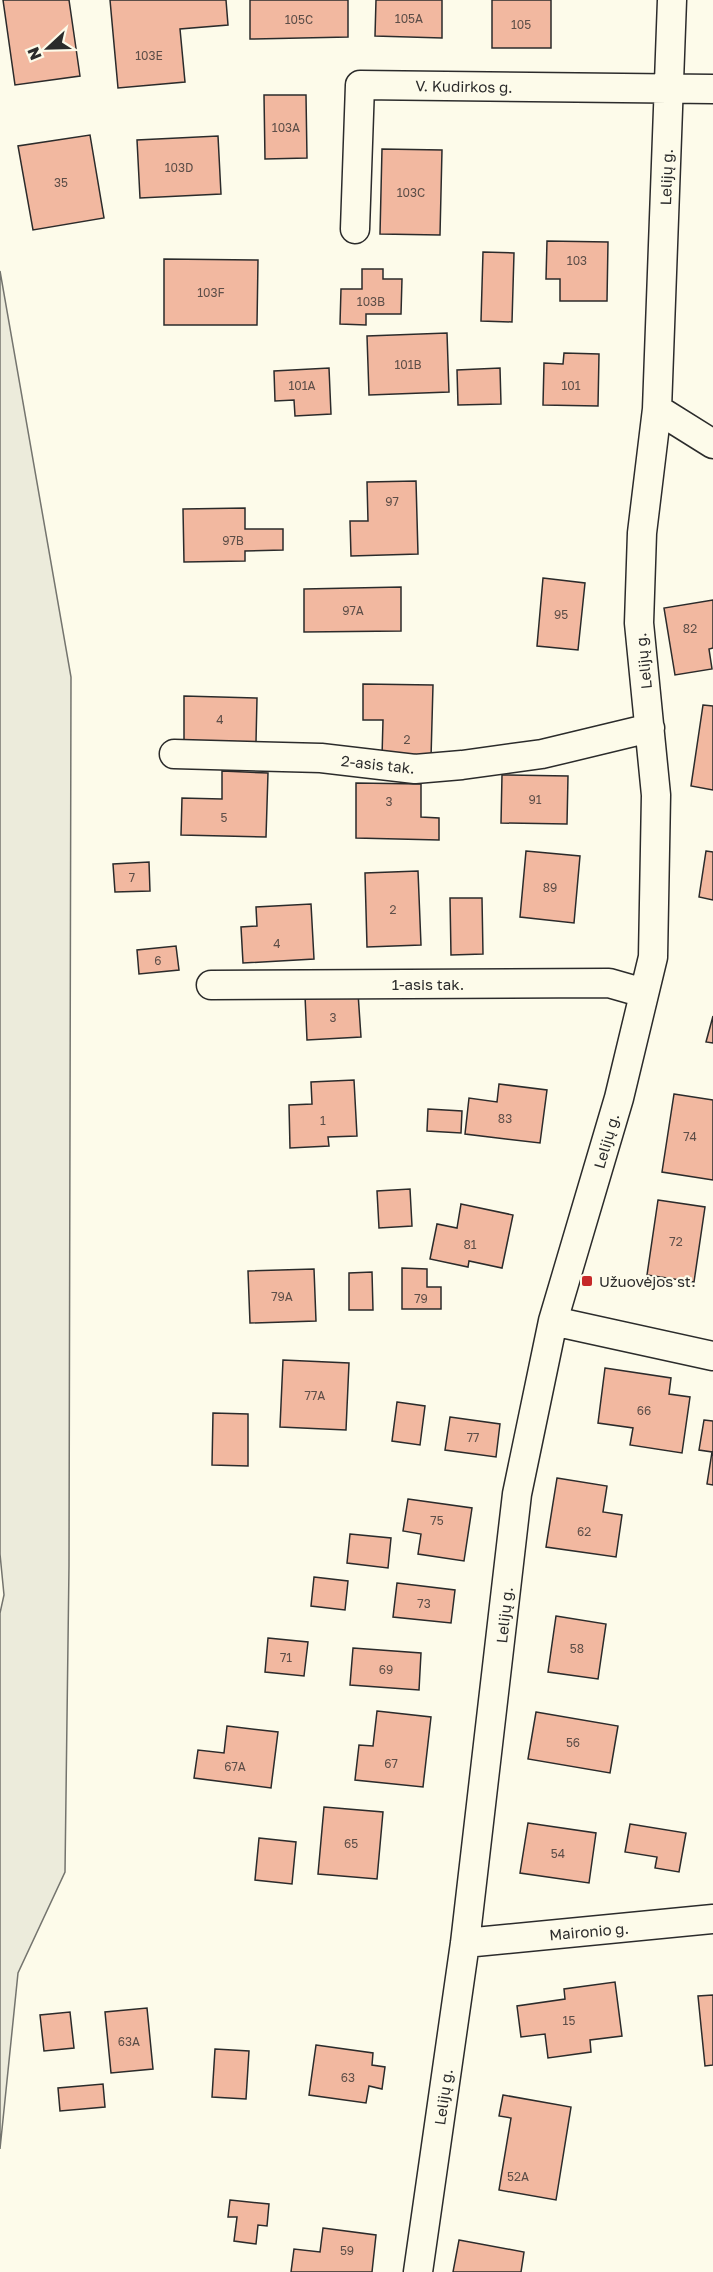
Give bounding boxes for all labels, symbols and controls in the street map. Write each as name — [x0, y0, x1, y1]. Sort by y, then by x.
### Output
house number: 105A — [395, 11, 423, 26]
house number: 105C — [285, 12, 313, 27]
house number: 105 — [511, 17, 531, 32]
north arrow — [18, 18, 78, 78]
text: N — [23, 44, 46, 63]
house number: 103E — [135, 48, 163, 63]
street label: V. Kudirkos g. — [415, 76, 513, 96]
house number: 103A — [272, 120, 300, 135]
street label: Lelijų g. — [656, 148, 676, 206]
house number: 103D — [165, 160, 193, 175]
house number: 35 — [54, 175, 68, 190]
house number: 103C — [397, 185, 425, 200]
house number: 103 — [567, 253, 587, 268]
house number: 103F — [197, 285, 225, 300]
house number: 103B — [357, 294, 385, 309]
house number: 101B — [394, 357, 422, 372]
house number: 101A — [288, 378, 316, 393]
house number: 101 — [561, 378, 581, 393]
house number: 97 — [385, 494, 399, 509]
house number: 97B — [222, 533, 244, 548]
house number: 97A — [342, 603, 364, 618]
house number: 95 — [554, 607, 568, 622]
house number: 82 — [683, 621, 697, 636]
street label: Lelijų g. — [631, 632, 655, 690]
house number: 4 — [216, 712, 224, 727]
house number: 2 — [404, 732, 411, 747]
street label: 2-asis tak. — [340, 751, 416, 777]
house number: 91 — [528, 792, 542, 807]
house number: 3 — [385, 794, 393, 809]
house number: 5 — [221, 810, 228, 825]
house number: 7 — [129, 870, 135, 885]
house number: 89 — [543, 880, 557, 895]
house number: 2 — [390, 902, 397, 917]
house number: 4 — [273, 936, 281, 951]
house number: 6 — [154, 953, 162, 968]
street label: 1-asis tak. — [392, 975, 464, 993]
house number: 3 — [329, 1010, 337, 1025]
house number: 83 — [498, 1111, 512, 1126]
street label: Lelijų g. — [590, 1111, 622, 1171]
house number: 1 — [320, 1113, 326, 1128]
house number: 74 — [683, 1129, 697, 1144]
house number: 72 — [669, 1234, 683, 1249]
house number: 81 — [463, 1237, 477, 1252]
place label: Užuovėjos st. — [599, 1272, 696, 1290]
marker: Užuovėjos st. — [580, 1274, 594, 1288]
house number: 79A — [271, 1289, 293, 1304]
house number: 79 — [414, 1291, 428, 1306]
house number: 77A — [305, 1388, 325, 1403]
house number: 66 — [637, 1403, 651, 1418]
house number: 77 — [467, 1430, 479, 1445]
house number: 75 — [430, 1513, 444, 1528]
house number: 62 — [577, 1524, 591, 1539]
street label: Lelijų g. — [492, 1586, 516, 1644]
house number: 73 — [417, 1596, 431, 1611]
house number: 58 — [570, 1641, 584, 1656]
house number: 71 — [280, 1650, 292, 1665]
house number: 69 — [379, 1662, 393, 1677]
house number: 56 — [566, 1735, 580, 1750]
house number: 67 — [384, 1756, 398, 1771]
house number: 67A — [224, 1759, 246, 1774]
house number: 65 — [344, 1836, 358, 1851]
house number: 54 — [551, 1846, 565, 1861]
street label: Maironio g. — [548, 1919, 630, 1943]
house number: 15 — [563, 2013, 575, 2028]
house number: 63A — [118, 2034, 140, 2049]
street label: Lelijų g. — [430, 2068, 456, 2126]
house number: 63 — [341, 2070, 355, 2085]
house number: 52A — [507, 2169, 529, 2184]
house number: 59 — [340, 2243, 354, 2258]

